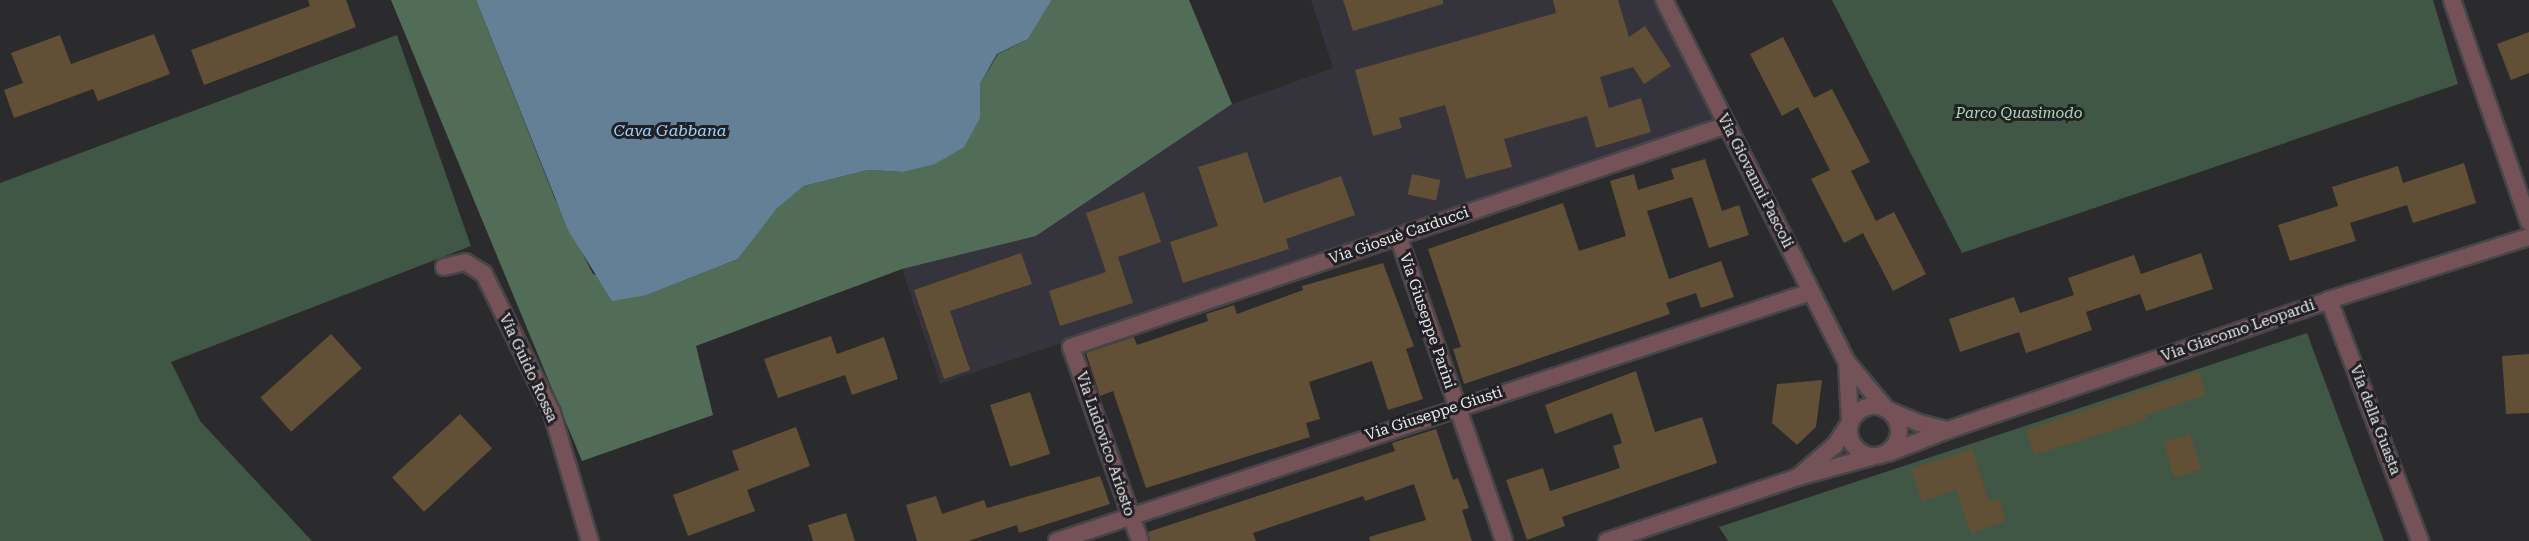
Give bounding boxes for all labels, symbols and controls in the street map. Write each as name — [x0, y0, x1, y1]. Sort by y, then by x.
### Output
park label: Parco Quasimodo — [1956, 105, 2082, 123]
street label: Via Giovanni Pascoli — [1713, 111, 1797, 251]
water label: Cava Gabbana — [614, 121, 726, 141]
street label: Via Giosuè Carducci — [1327, 204, 1471, 268]
street label: Via Giuseppe Parini — [1395, 251, 1459, 391]
street label: Via Giacomo Leopardi — [2159, 296, 2317, 366]
street label: Via Guido Rossa — [495, 311, 561, 425]
street label: Via della Guasta — [2346, 362, 2404, 478]
street label: Via Ludovico Ariosto — [1072, 369, 1138, 519]
street label: Via Giuseppe Giusti — [1363, 383, 1505, 445]

